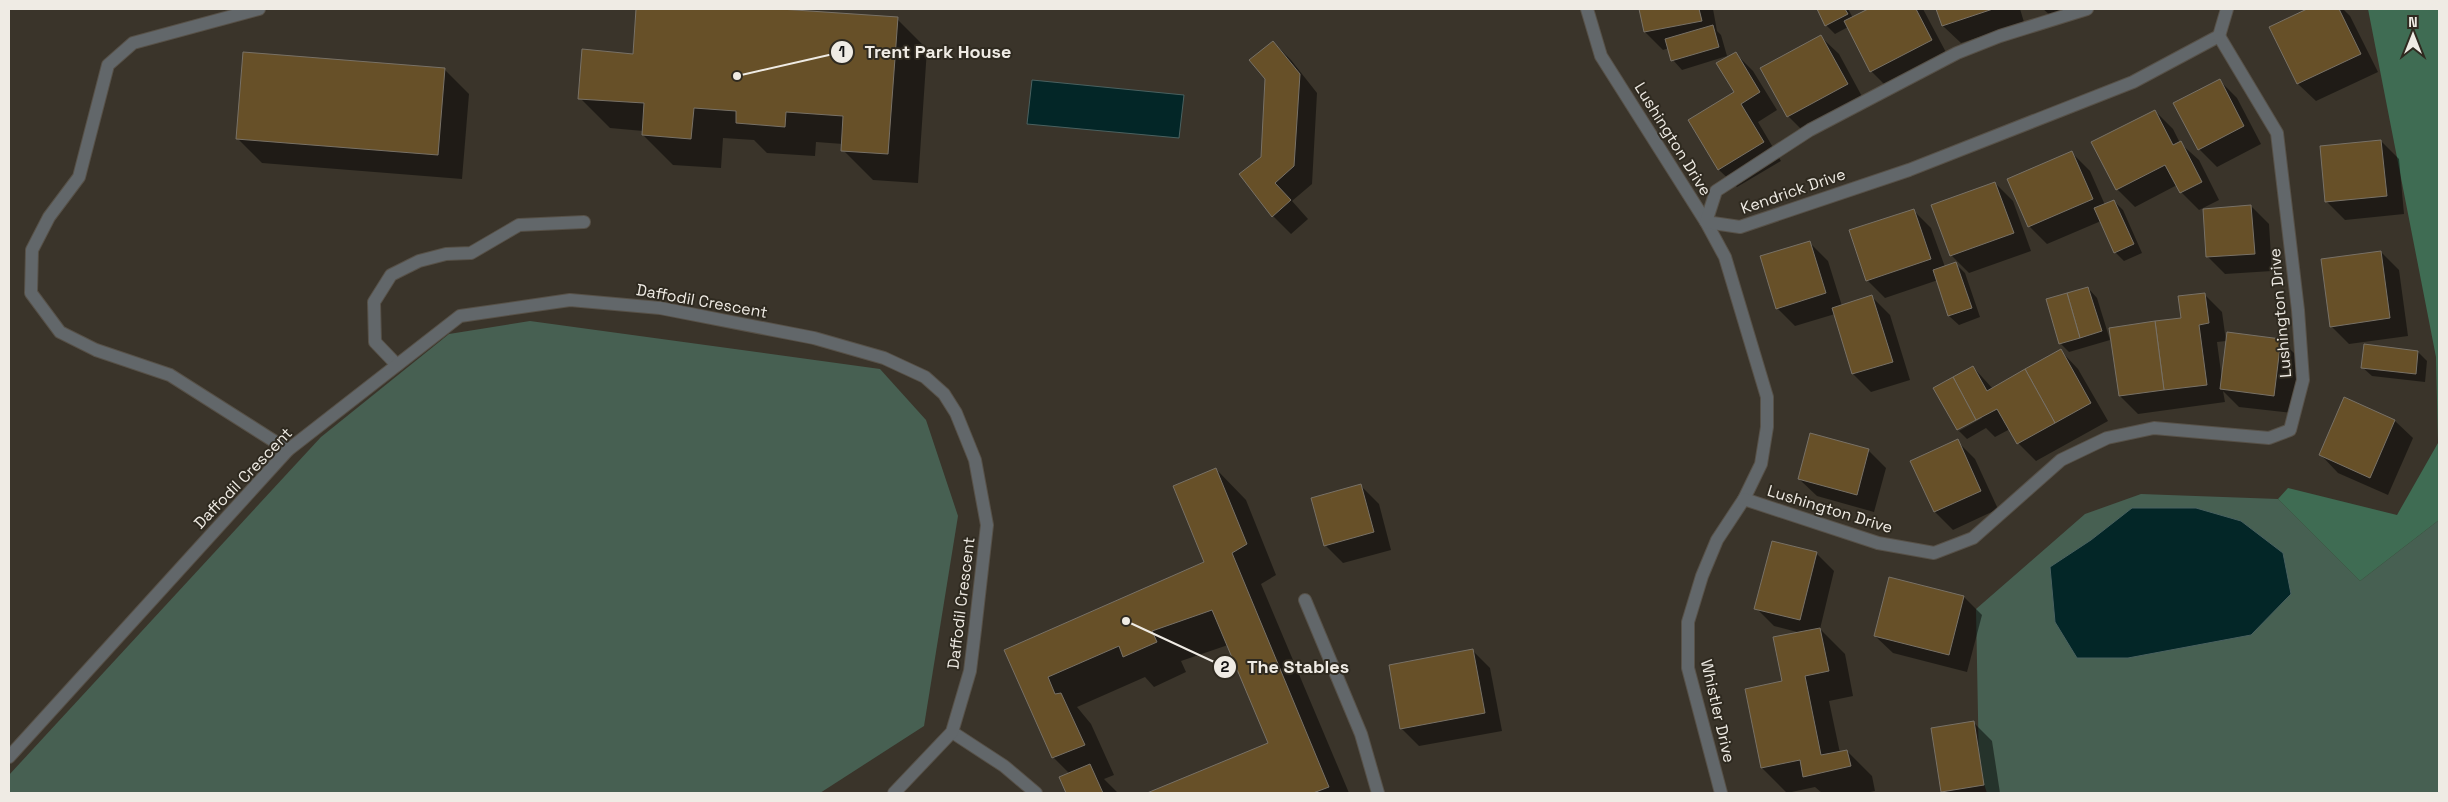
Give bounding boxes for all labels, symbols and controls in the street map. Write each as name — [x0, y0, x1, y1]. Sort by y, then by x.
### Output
north arrow — [2388, 10, 2438, 60]
text: N — [2408, 13, 2418, 31]
callout: Trent Park House — [830, 35, 1022, 68]
text: Trent Park House — [865, 40, 1011, 63]
text: 1 — [839, 42, 845, 61]
street label: Lushington Drive — [1630, 78, 1716, 200]
street label: Kendrick Drive — [1738, 163, 1848, 219]
street label: Lushington Drive — [2264, 247, 2296, 379]
street label: Daffodil Crescent — [635, 279, 769, 323]
street label: Daffodil Crescent — [189, 423, 297, 533]
street label: Lushington Drive — [1765, 480, 1895, 538]
street label: Daffodil Crescent — [942, 536, 980, 670]
callout: The Stables — [1212, 651, 1360, 684]
text: The Stables — [1247, 655, 1349, 678]
text: 2 — [1221, 657, 1230, 676]
street label: Whistler Drive — [1696, 657, 1740, 765]

